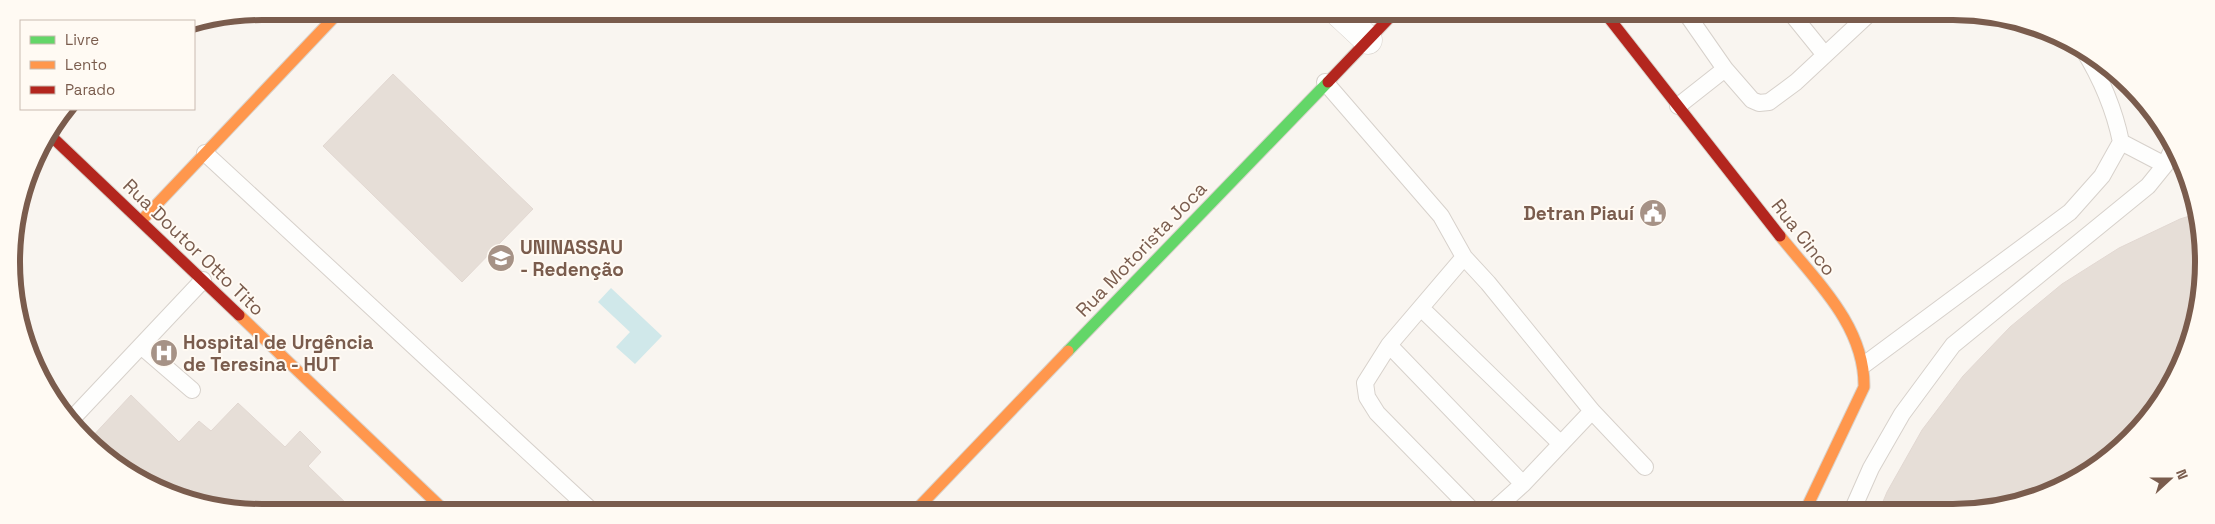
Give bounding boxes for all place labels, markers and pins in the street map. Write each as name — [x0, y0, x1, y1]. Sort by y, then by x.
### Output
public building icon: Detran Piauí — [1638, 198, 1668, 228]
place label: Detran Piauí — [1523, 201, 1635, 226]
place label: UNINASSAU - Redenção — [520, 235, 624, 282]
school or university icon: UNINASSAU - Redenção — [486, 243, 516, 273]
place label: Hospital de Urgência de Teresina - HUT — [183, 330, 374, 377]
hospital icon: Hospital de Urgência de Teresina - HUT — [149, 338, 179, 368]

